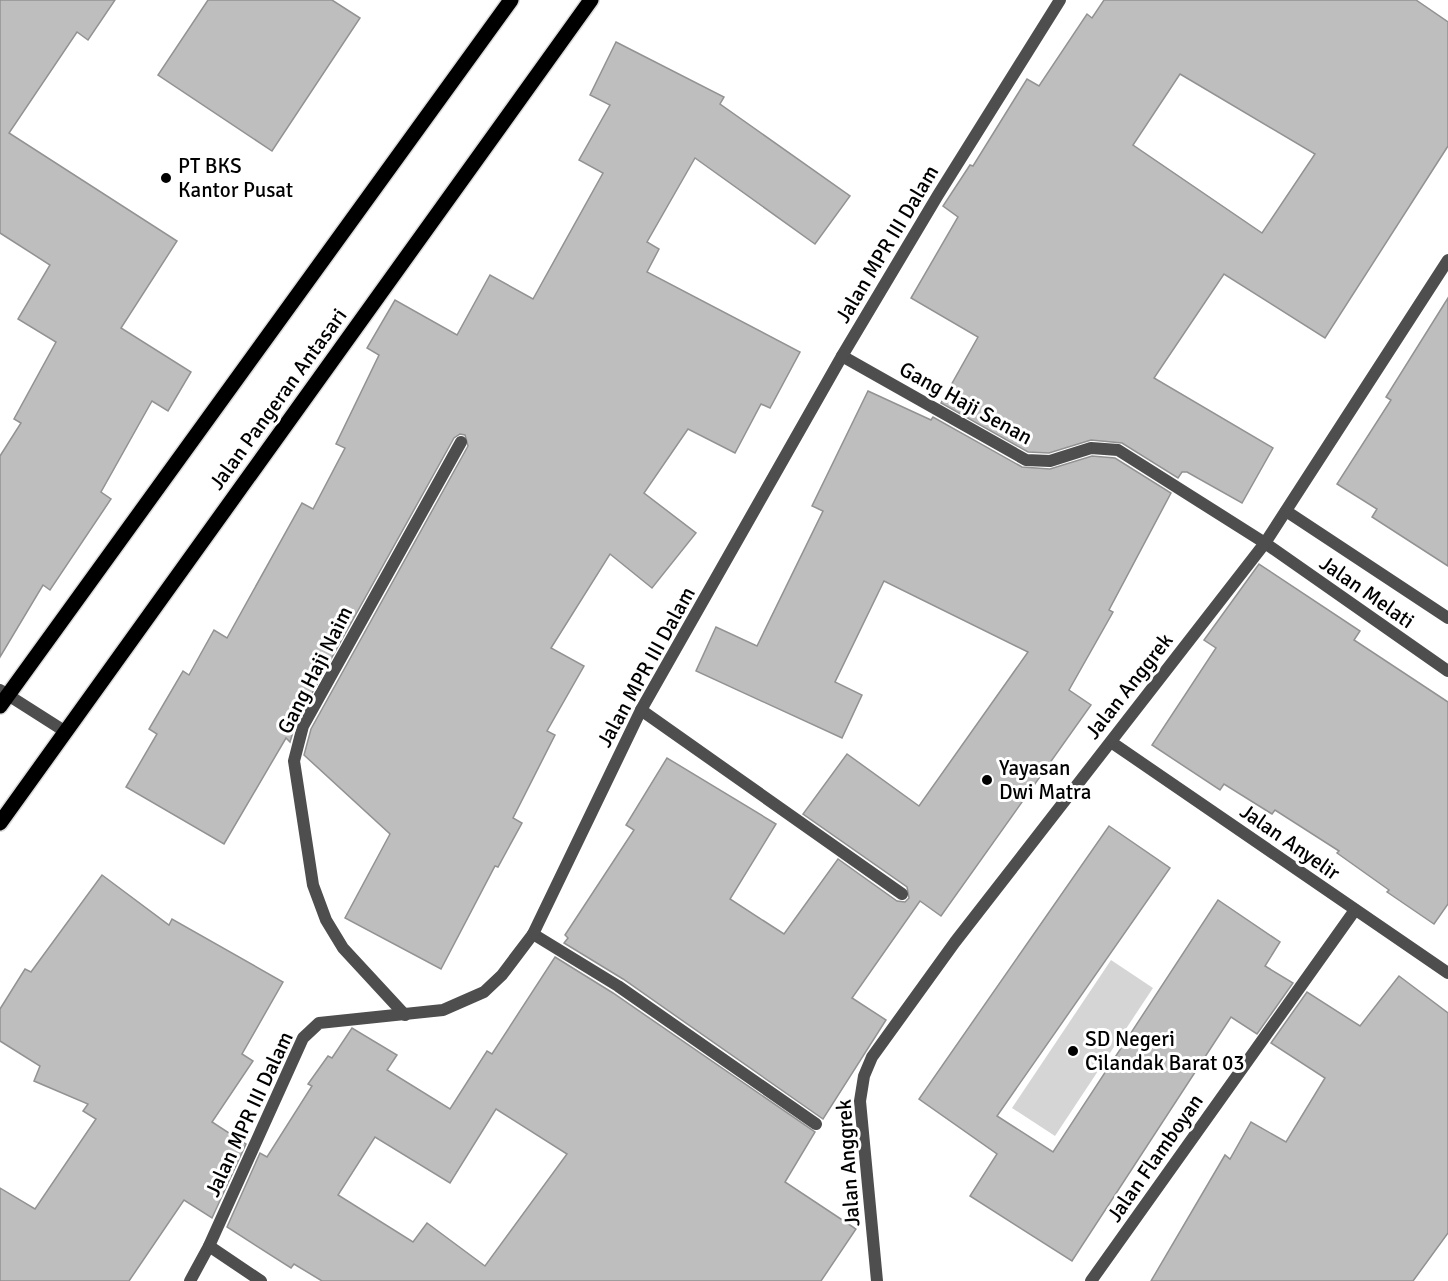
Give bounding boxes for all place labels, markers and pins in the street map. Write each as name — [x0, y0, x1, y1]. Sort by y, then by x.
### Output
place label: PT BKS Kantor Pusat — [178, 153, 293, 203]
marker: PT BKS Kantor Pusat — [159, 171, 173, 185]
place label: Yayasan Dwi Matra — [999, 755, 1091, 805]
marker: Yayasan Dwi Matra — [980, 773, 994, 787]
place label: SD Negeri Cilandak Barat 03 — [1085, 1026, 1245, 1076]
marker: SD Negeri Cilandak Barat 03 — [1066, 1044, 1080, 1058]

